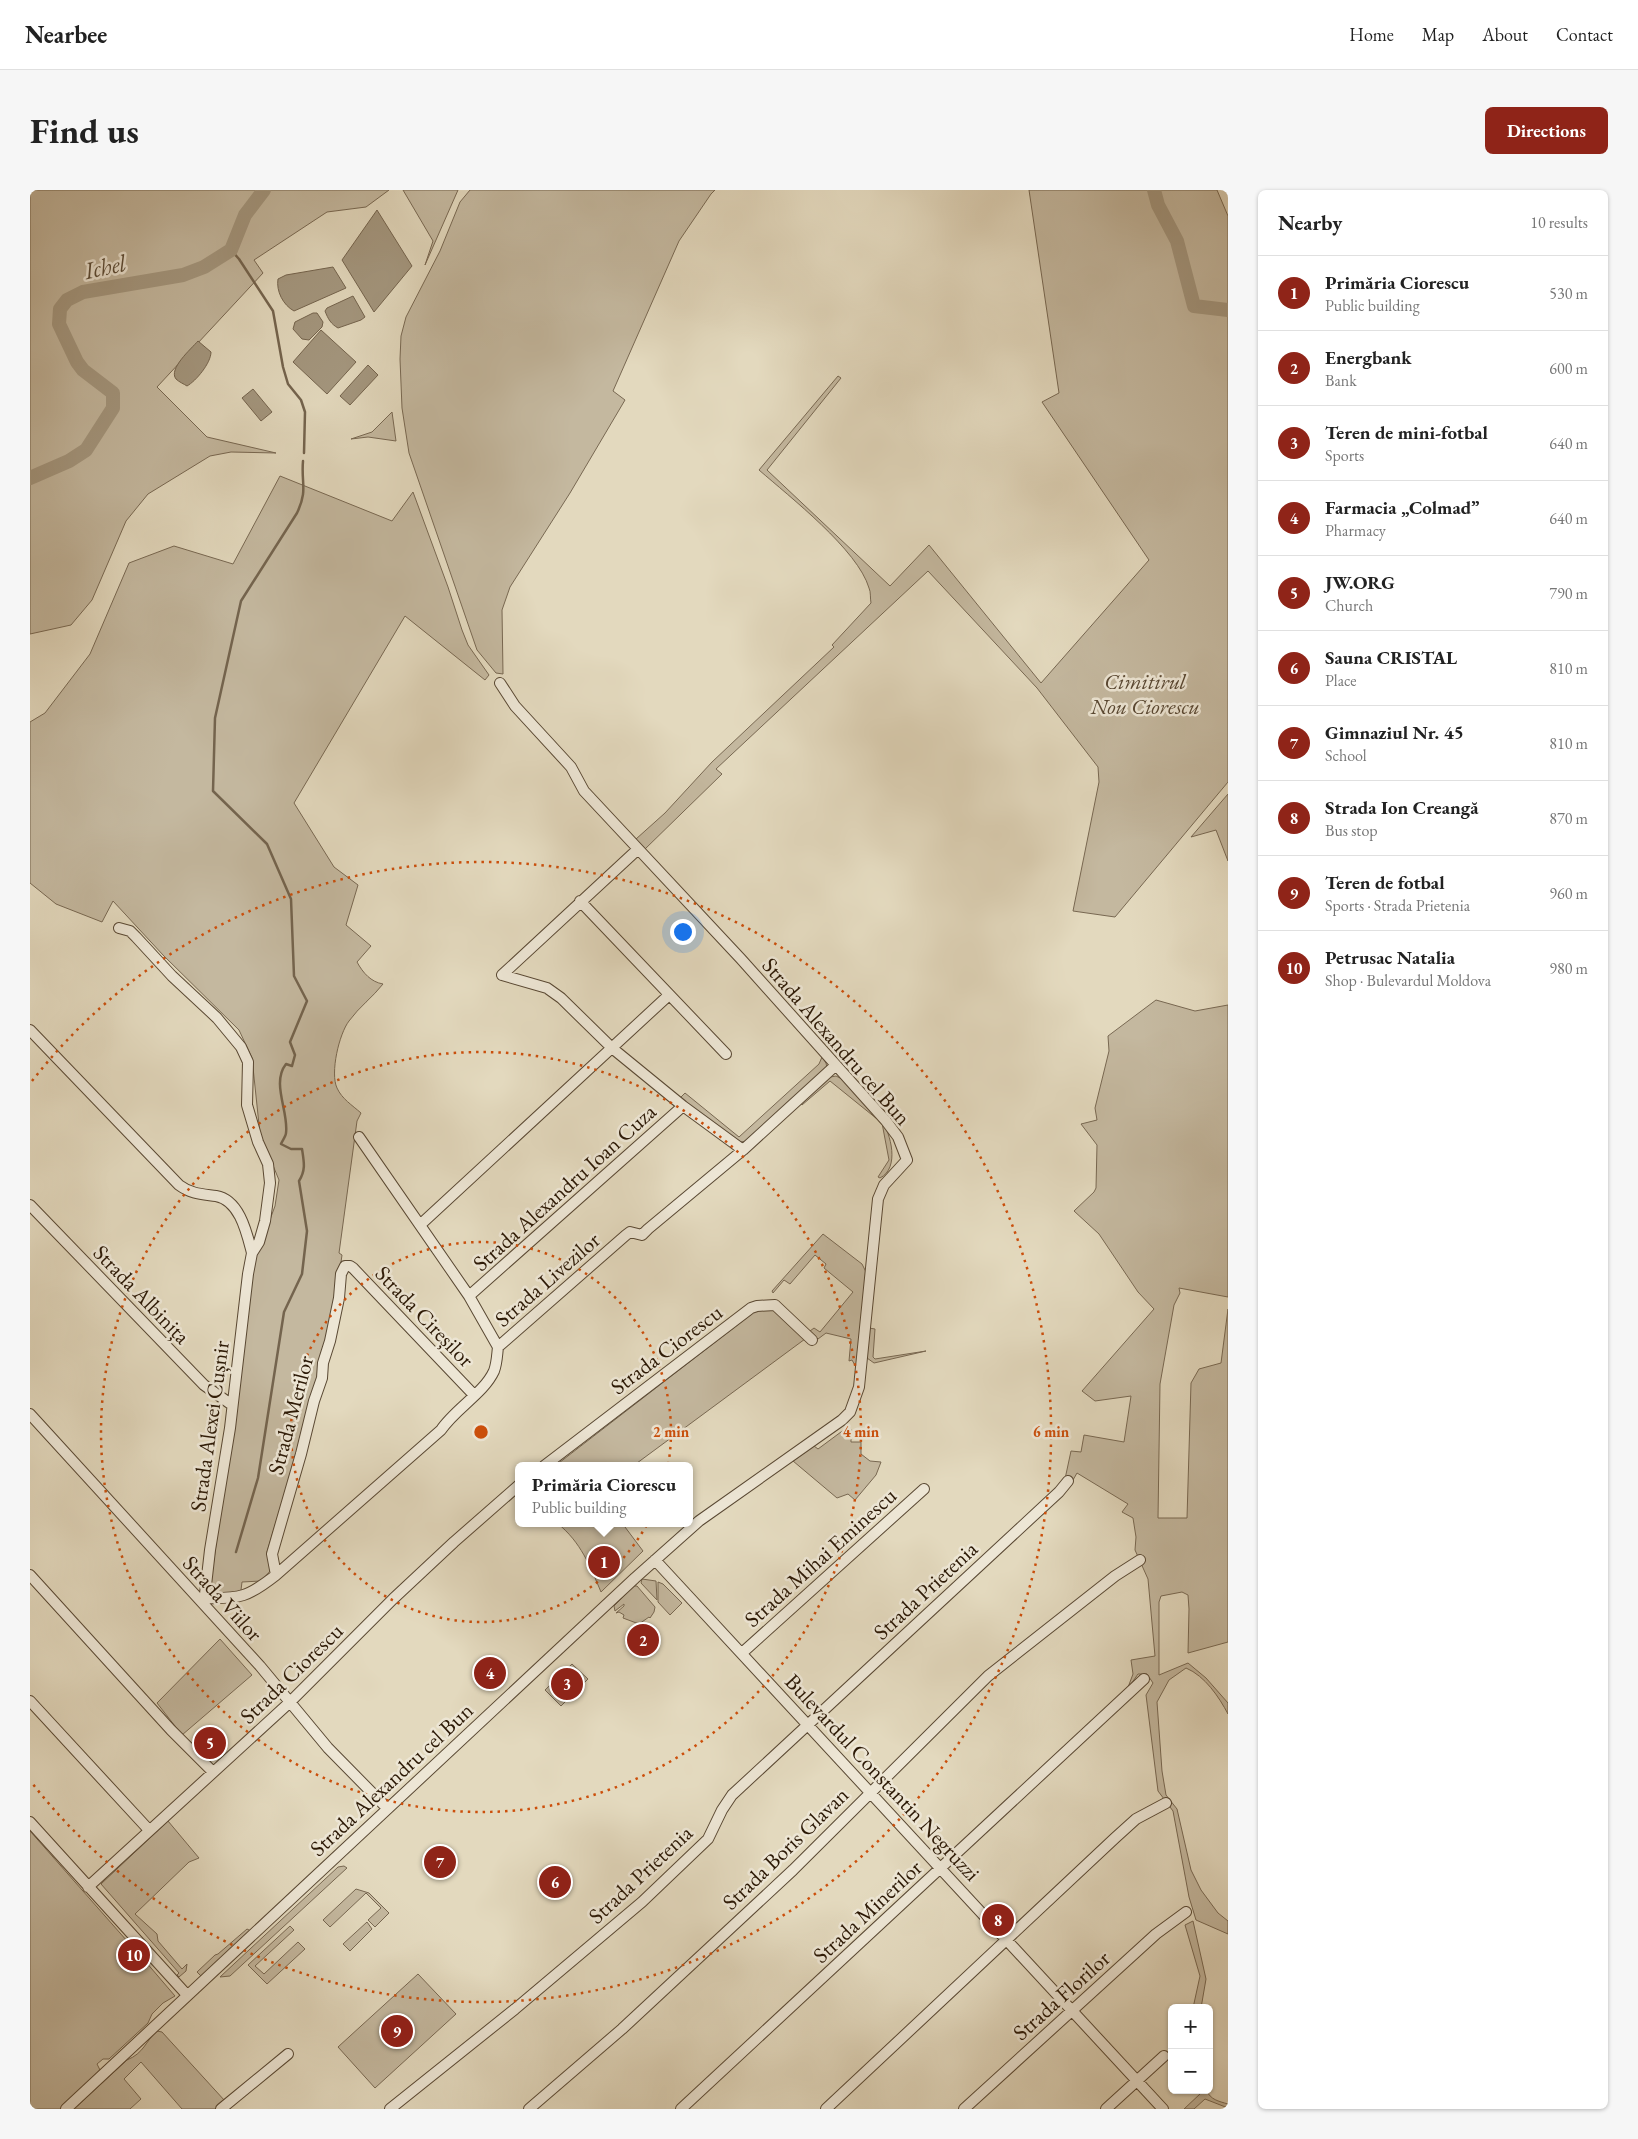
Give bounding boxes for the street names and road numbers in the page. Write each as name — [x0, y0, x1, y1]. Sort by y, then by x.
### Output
street label: Strada Alexandru cel Bun — [756, 951, 918, 1132]
street label: Strada Alexandru Ioan Cuza — [466, 1097, 662, 1278]
street label: Strada Livezilor — [488, 1225, 607, 1333]
street label: Strada Albinița — [87, 1238, 197, 1350]
street label: Strada Cireșilor — [369, 1259, 481, 1374]
street label: Strada Ciorescu — [604, 1298, 728, 1401]
street label: Strada Alexei Cușnir — [183, 1338, 236, 1513]
street label: Strada Merilor — [261, 1352, 320, 1478]
street label: Strada Mihai Eminescu — [738, 1481, 903, 1634]
street label: Strada Prietenia — [867, 1534, 984, 1646]
street label: Strada Viilor — [176, 1549, 269, 1648]
street label: Strada Ciorescu — [233, 1616, 350, 1730]
street label: Bulevardul Constantin Negruzzi — [779, 1667, 987, 1887]
street label: Strada Alexandru cel Bun — [303, 1696, 479, 1863]
street label: Strada Boris Glavan — [716, 1780, 855, 1916]
street label: Strada Prietenia — [582, 1818, 699, 1930]
street label: Strada Minerilor — [807, 1853, 929, 1969]
street label: Strada Florilor — [1007, 1944, 1117, 2047]

